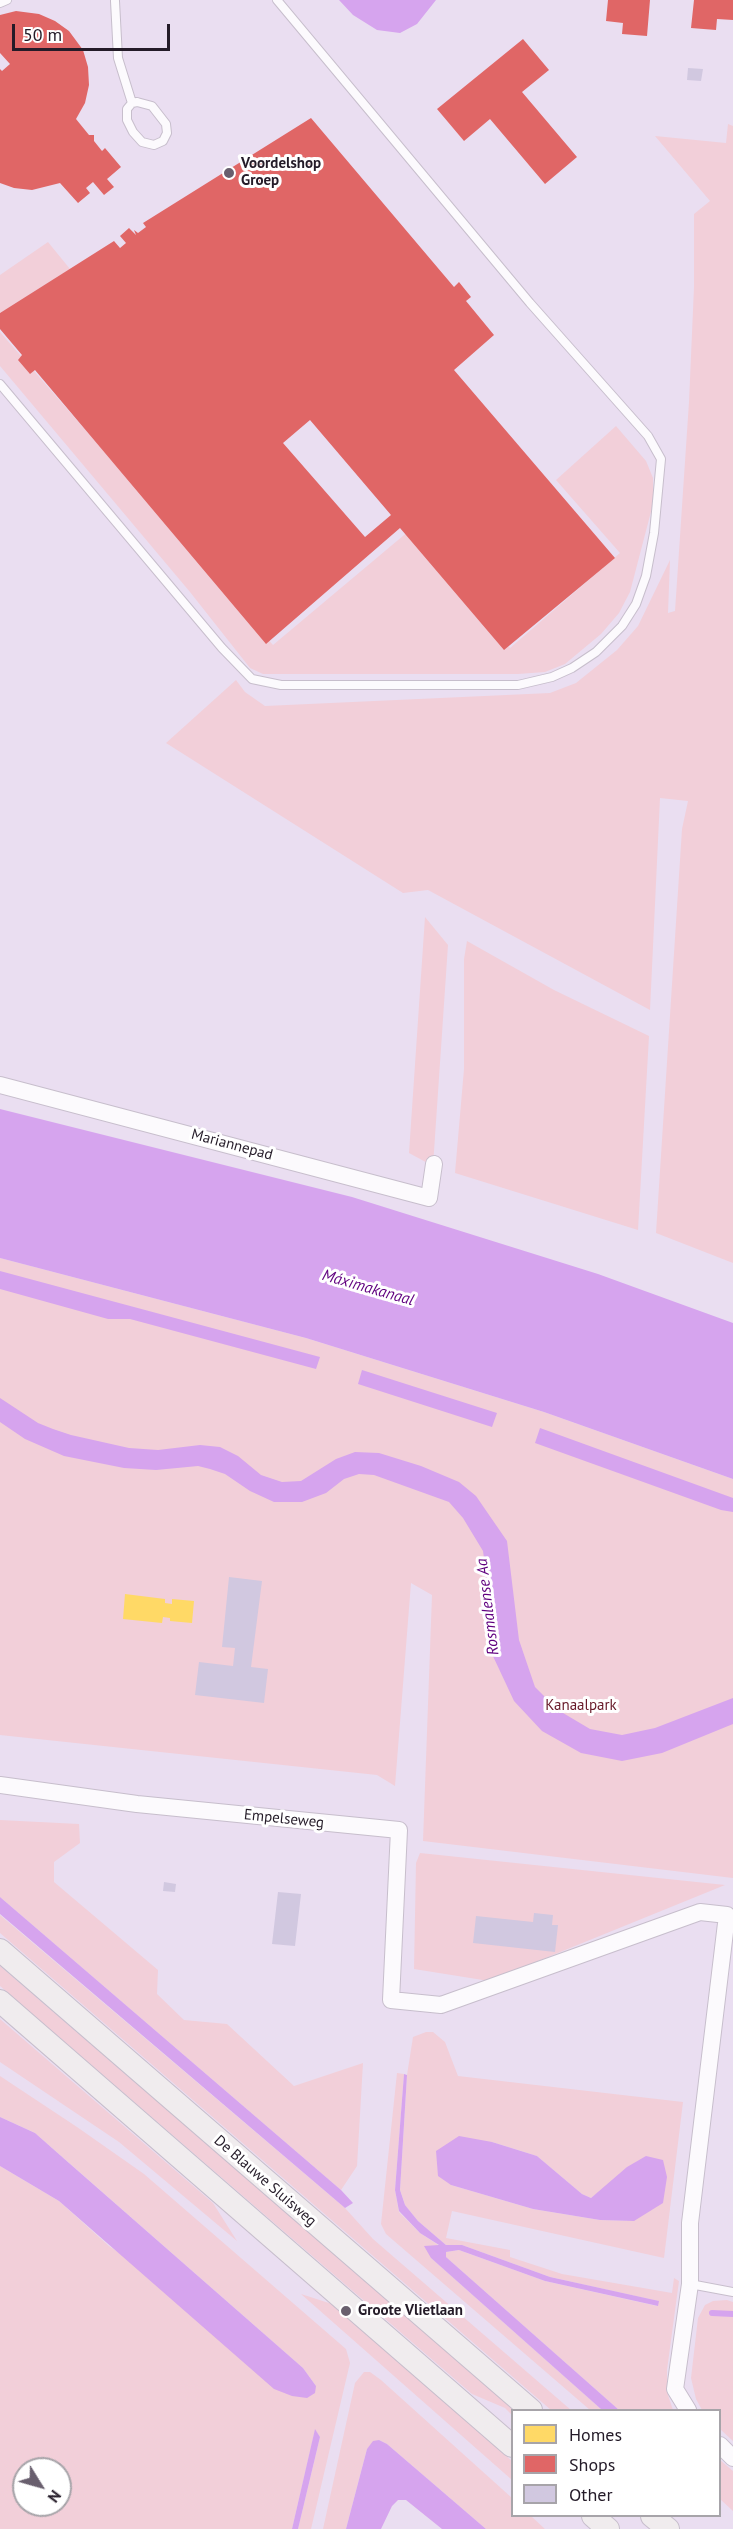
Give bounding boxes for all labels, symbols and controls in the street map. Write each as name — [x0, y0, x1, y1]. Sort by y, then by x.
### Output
scale bar — [15, 12, 172, 50]
text: 50 m — [23, 23, 62, 46]
place label: Voordelshop Groep — [241, 155, 321, 190]
marker: Voordelshop Groep — [222, 166, 236, 180]
street label: Mariannepad — [189, 1125, 275, 1165]
water label: Máximakanaal — [320, 1266, 416, 1310]
water label: Rosmalense Aa — [473, 1557, 503, 1657]
park label: Kanaalpark — [545, 1697, 617, 1715]
street label: Empelseweg — [243, 1806, 325, 1832]
street label: De Blauwe Sluisweg — [210, 2132, 320, 2230]
place label: Groote Vlietlaan — [358, 2302, 463, 2320]
marker: Groote Vlietlaan — [339, 2304, 353, 2318]
legend — [511, 2409, 721, 2517]
text: Homes — [569, 2423, 622, 2446]
text: Shops — [569, 2453, 615, 2476]
north arrow — [12, 2457, 72, 2517]
text: Other — [569, 2483, 613, 2506]
text: N — [44, 2486, 66, 2507]

